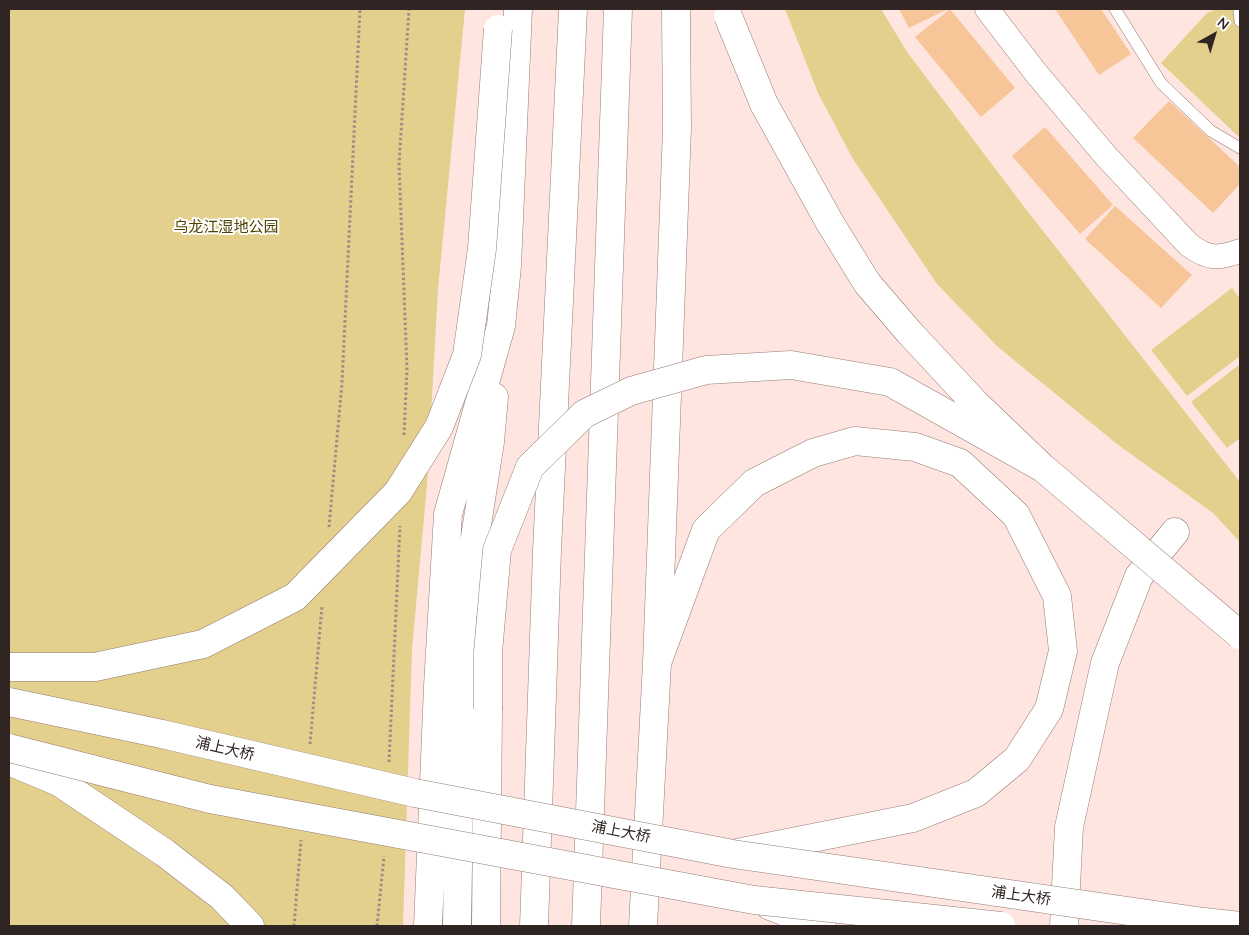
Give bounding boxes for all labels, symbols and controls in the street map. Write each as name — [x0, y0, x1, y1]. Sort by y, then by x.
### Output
north arrow — [1189, 10, 1239, 60]
text: N — [1214, 13, 1233, 34]
park label: 乌龙江湿地公园 — [174, 218, 278, 236]
street label: 浦上大桥 — [194, 733, 256, 765]
street label: 浦上大桥 — [590, 817, 652, 847]
street label: 浦上大桥 — [990, 883, 1052, 909]

